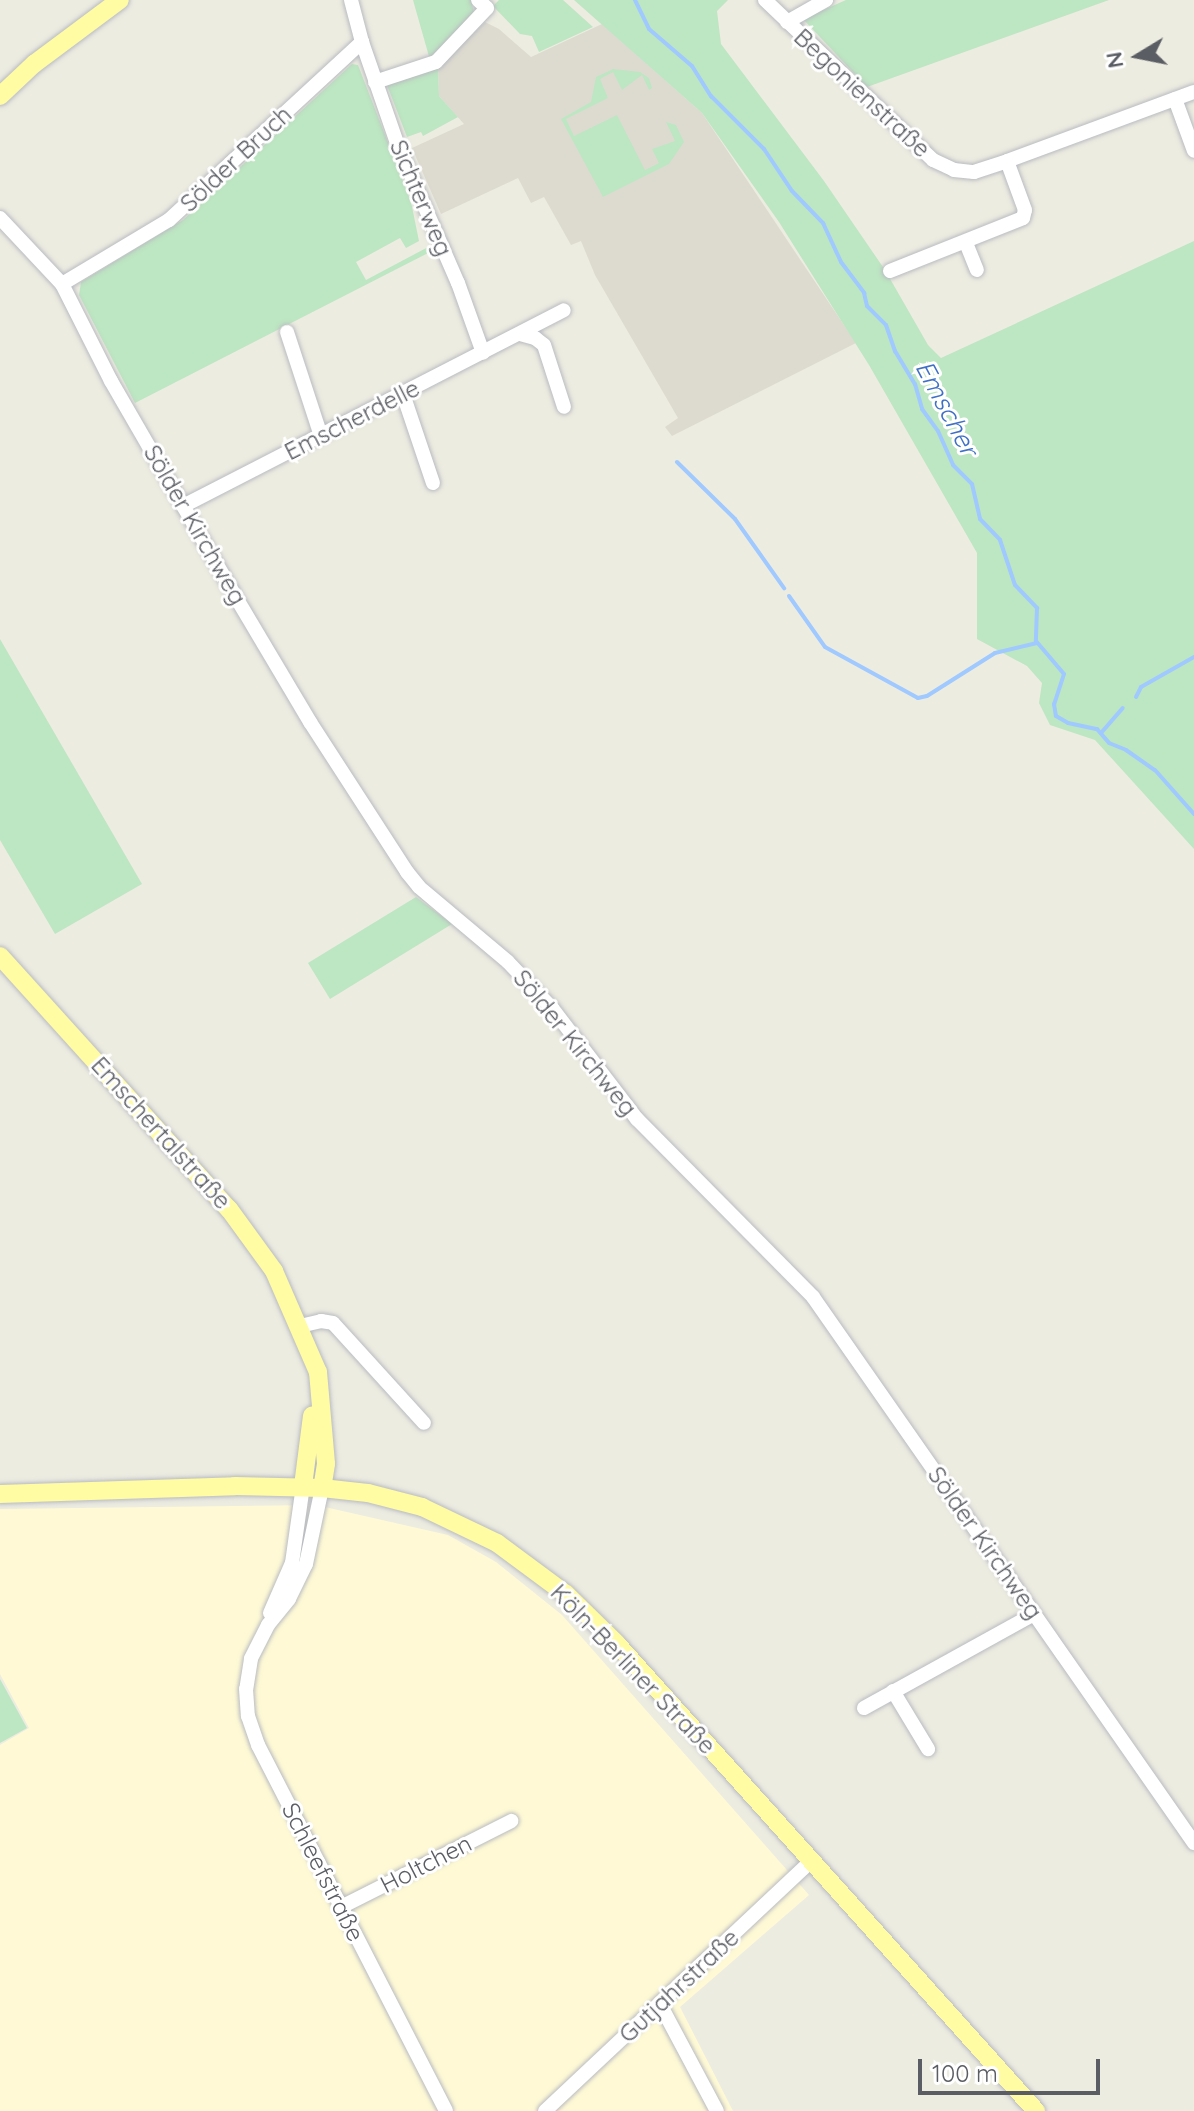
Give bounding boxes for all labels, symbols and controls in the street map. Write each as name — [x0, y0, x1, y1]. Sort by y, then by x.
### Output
north arrow — [1098, 16, 1178, 96]
street label: Begonienstraße — [788, 23, 936, 163]
text: N — [1099, 50, 1130, 71]
street label: Sölder Bruch — [174, 100, 298, 218]
street label: Sichterweg — [384, 136, 458, 260]
water label: Emscher — [909, 355, 985, 461]
street label: Emscherdelle — [280, 374, 424, 466]
street label: Sölder Kirchweg — [138, 440, 252, 610]
street label: Sölder Kirchweg — [507, 964, 643, 1122]
street label: Emschertalstraße — [85, 1051, 237, 1215]
street label: Sölder Kirchweg — [922, 1461, 1048, 1625]
street label: Köln-Berliner Straße — [545, 1578, 721, 1760]
street label: Schleefstraße — [276, 1798, 370, 1946]
street label: Holtchen — [375, 1829, 477, 1899]
street label: Gutjahrstraße — [613, 1923, 745, 2049]
scale bar — [922, 2043, 1104, 2093]
text: 100 m — [932, 2058, 998, 2088]

